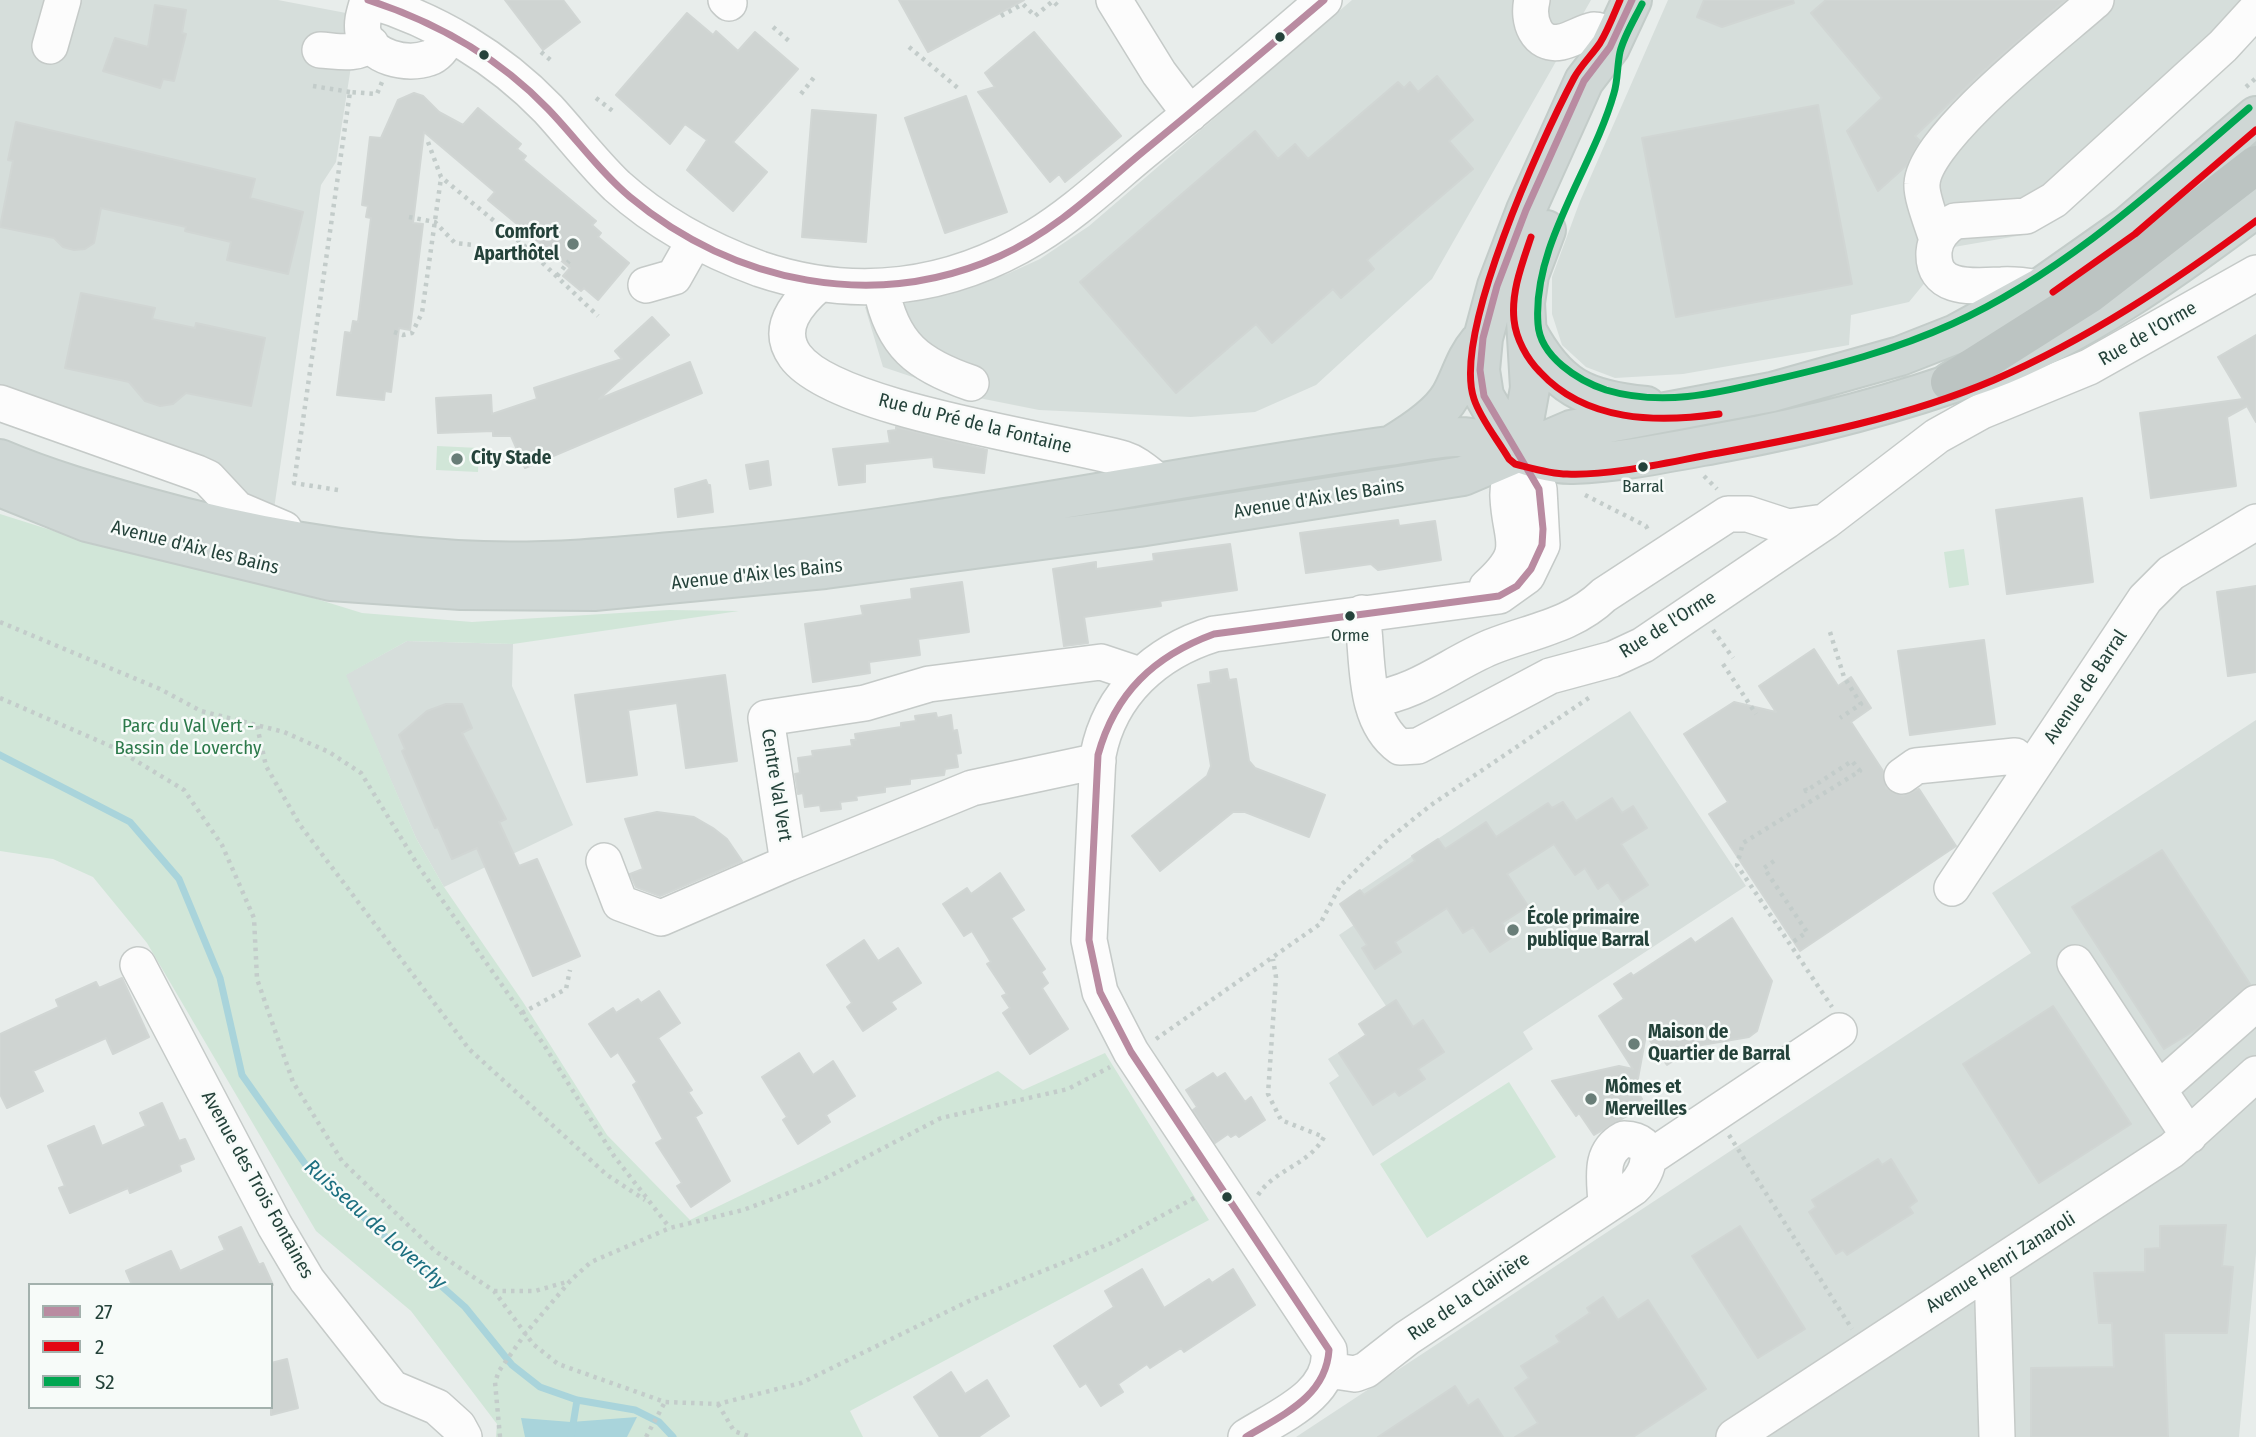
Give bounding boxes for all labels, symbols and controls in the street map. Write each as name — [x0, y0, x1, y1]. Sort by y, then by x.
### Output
unlabelled marker — [1273, 30, 1287, 44]
unlabelled marker — [477, 48, 491, 62]
place label: Comfort Aparthôtel — [474, 222, 559, 266]
marker: Comfort Aparthôtel — [565, 236, 581, 252]
street label: Rue de l'Orme — [2095, 297, 2201, 371]
street label: Rue du Pré de la Fontaine — [876, 389, 1074, 459]
place label: City Stade — [471, 448, 551, 470]
marker: City Stade — [449, 451, 465, 467]
marker: Barral — [1636, 460, 1650, 474]
street label: Avenue d'Aix les Bains — [1232, 474, 1406, 524]
place label: Barral — [1622, 477, 1664, 497]
street label: Avenue d'Aix les Bains — [109, 516, 281, 580]
street label: Avenue d'Aix les Bains — [670, 555, 844, 595]
street label: Rue de l'Orme — [1616, 586, 1720, 664]
marker: Orme — [1343, 609, 1357, 623]
place label: Orme — [1331, 626, 1369, 646]
street label: Avenue de Barral — [2040, 626, 2132, 748]
park label: Parc du Val Vert - Bassin de Loverchy — [114, 716, 262, 760]
street label: Centre Val Vert — [756, 727, 796, 843]
place label: École primaire publique Barral — [1527, 908, 1649, 952]
marker: École primaire publique Barral — [1505, 922, 1521, 938]
place label: Maison de Quartier de Barral — [1648, 1022, 1790, 1066]
marker: Maison de Quartier de Barral — [1626, 1036, 1642, 1052]
place label: Mômes et Merveilles — [1605, 1077, 1687, 1121]
street label: Avenue des Trois Fontaines — [196, 1087, 318, 1283]
marker: Mômes et Merveilles — [1583, 1091, 1599, 1107]
water label: Ruisseau de Loverchy — [299, 1155, 451, 1295]
unlabelled marker — [1220, 1190, 1234, 1204]
street label: Avenue Henri Zanaroli — [1922, 1208, 2080, 1318]
street label: Rue de la Clairière — [1404, 1248, 1534, 1346]
legend — [28, 1283, 273, 1409]
text: 27 — [95, 1299, 113, 1325]
text: 2 — [95, 1334, 104, 1360]
text: S2 — [95, 1369, 114, 1395]

